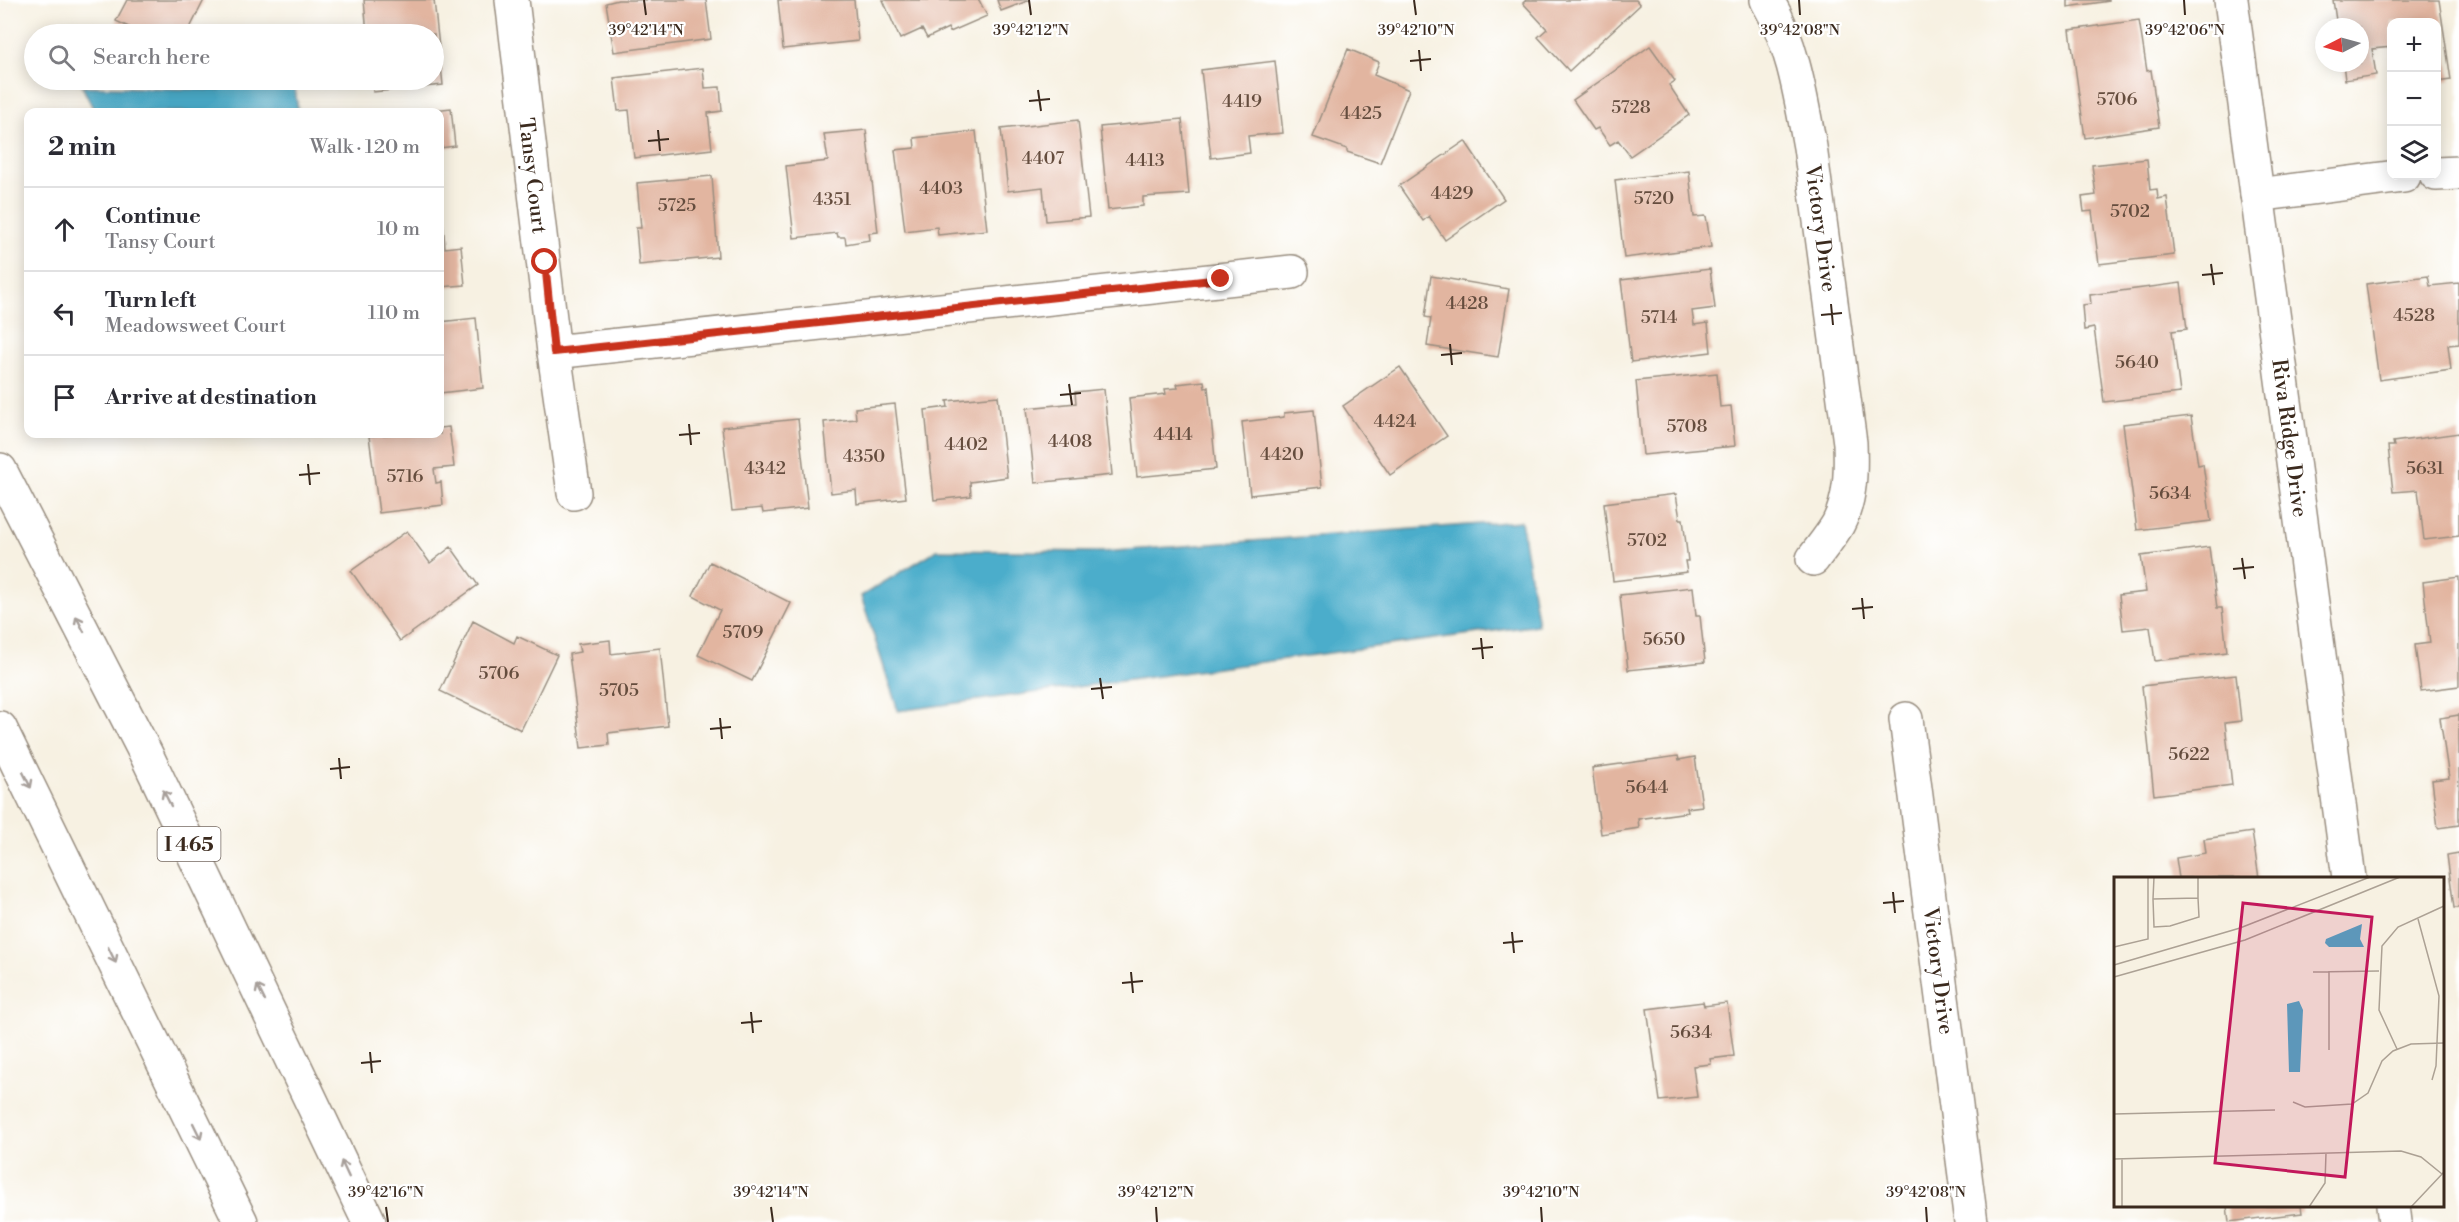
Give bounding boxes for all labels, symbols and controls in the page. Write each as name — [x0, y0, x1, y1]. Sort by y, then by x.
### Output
north arrow — [2315, 18, 2369, 72]
map controls — [2387, 18, 2441, 180]
button: + — [2387, 18, 2441, 72]
text: 39°42'14"N — [608, 21, 684, 40]
text: 39°42'12"N — [993, 21, 1069, 40]
text: 39°42'10"N — [1378, 21, 1454, 40]
text: 39°42'08"N — [1760, 21, 1840, 40]
text: 39°42'06"N — [2145, 21, 2225, 40]
search box — [24, 24, 444, 90]
icon: search — [45, 41, 78, 74]
text: Search here — [93, 44, 210, 71]
button: − — [2387, 72, 2441, 126]
house number: 5706 — [2097, 88, 2137, 111]
house number: 4419 — [1222, 90, 1262, 113]
house number: 5728 — [1611, 96, 1651, 119]
house number: 4425 — [1340, 102, 1382, 125]
street label: Tansy Court — [512, 117, 552, 236]
button: layers — [2387, 126, 2441, 180]
text: 2 min — [48, 131, 116, 163]
text: Walk · 120 m — [310, 135, 420, 160]
house number: 4407 — [1022, 147, 1064, 170]
house number: 4413 — [1125, 149, 1165, 172]
street label: Victory Drive — [1798, 162, 1841, 294]
house number: 4403 — [919, 177, 963, 200]
house number: 4429 — [1431, 182, 1474, 205]
house number: 5720 — [1634, 187, 1674, 210]
house number: 4351 — [813, 188, 851, 211]
house number: 5725 — [658, 194, 696, 217]
house number: 5702 — [2110, 200, 2150, 223]
text: Continue — [105, 203, 201, 230]
icon: ahead — [48, 213, 81, 246]
text: 10 m — [377, 217, 420, 242]
text: Tansy Court — [105, 230, 216, 255]
route start — [531, 248, 557, 274]
route end — [1207, 265, 1233, 291]
text: Turn left — [105, 287, 196, 314]
house number: 4428 — [1445, 292, 1489, 315]
icon: left — [48, 297, 81, 330]
text: 110 m — [368, 301, 420, 326]
house number: 4528 — [2393, 304, 2435, 327]
house number: 5714 — [1641, 306, 1678, 329]
text: Meadowsweet Court — [105, 314, 286, 339]
house number: 5640 — [2115, 351, 2159, 374]
street label: Riva Ridge Drive — [2265, 358, 2312, 519]
icon: arrive — [48, 381, 81, 414]
text: Arrive at destination — [105, 384, 317, 411]
house number: 4424 — [1374, 410, 1417, 433]
house number: 5708 — [1667, 415, 1707, 438]
house number: 4414 — [1153, 423, 1193, 446]
house number: 4408 — [1048, 430, 1092, 453]
house number: 4402 — [944, 433, 988, 456]
house number: 4420 — [1260, 443, 1304, 466]
house number: 4350 — [843, 445, 885, 468]
house number: 4342 — [744, 457, 786, 480]
house number: 5631 — [2406, 457, 2444, 480]
house number: 5716 — [386, 465, 424, 488]
house number: 5634 — [2149, 482, 2191, 505]
house number: 5702 — [1627, 529, 1667, 552]
one-way arrow — [73, 615, 85, 633]
house number: 5709 — [723, 621, 763, 644]
house number: 5650 — [1643, 628, 1685, 651]
house number: 5706 — [479, 662, 519, 685]
house number: 5705 — [599, 679, 639, 702]
house number: 5622 — [2168, 743, 2210, 766]
one-way arrow — [21, 771, 33, 789]
house number: 5644 — [1626, 776, 1669, 799]
one-way arrow — [161, 790, 173, 808]
road number: I 465 — [158, 827, 220, 861]
inset map — [2114, 877, 2444, 1207]
street label: Victory Drive — [1916, 905, 1959, 1036]
one-way arrow — [107, 946, 119, 964]
one-way arrow — [254, 984, 266, 1002]
house number: 5634 — [1670, 1021, 1712, 1044]
one-way arrow — [192, 1121, 203, 1139]
one-way arrow — [339, 1160, 350, 1178]
text: 39°42'16"N — [348, 1183, 424, 1202]
text: 39°42'14"N — [733, 1183, 809, 1202]
text: 39°42'12"N — [1118, 1183, 1194, 1202]
text: 39°42'10"N — [1503, 1183, 1579, 1202]
text: 39°42'08"N — [1886, 1183, 1966, 1202]

